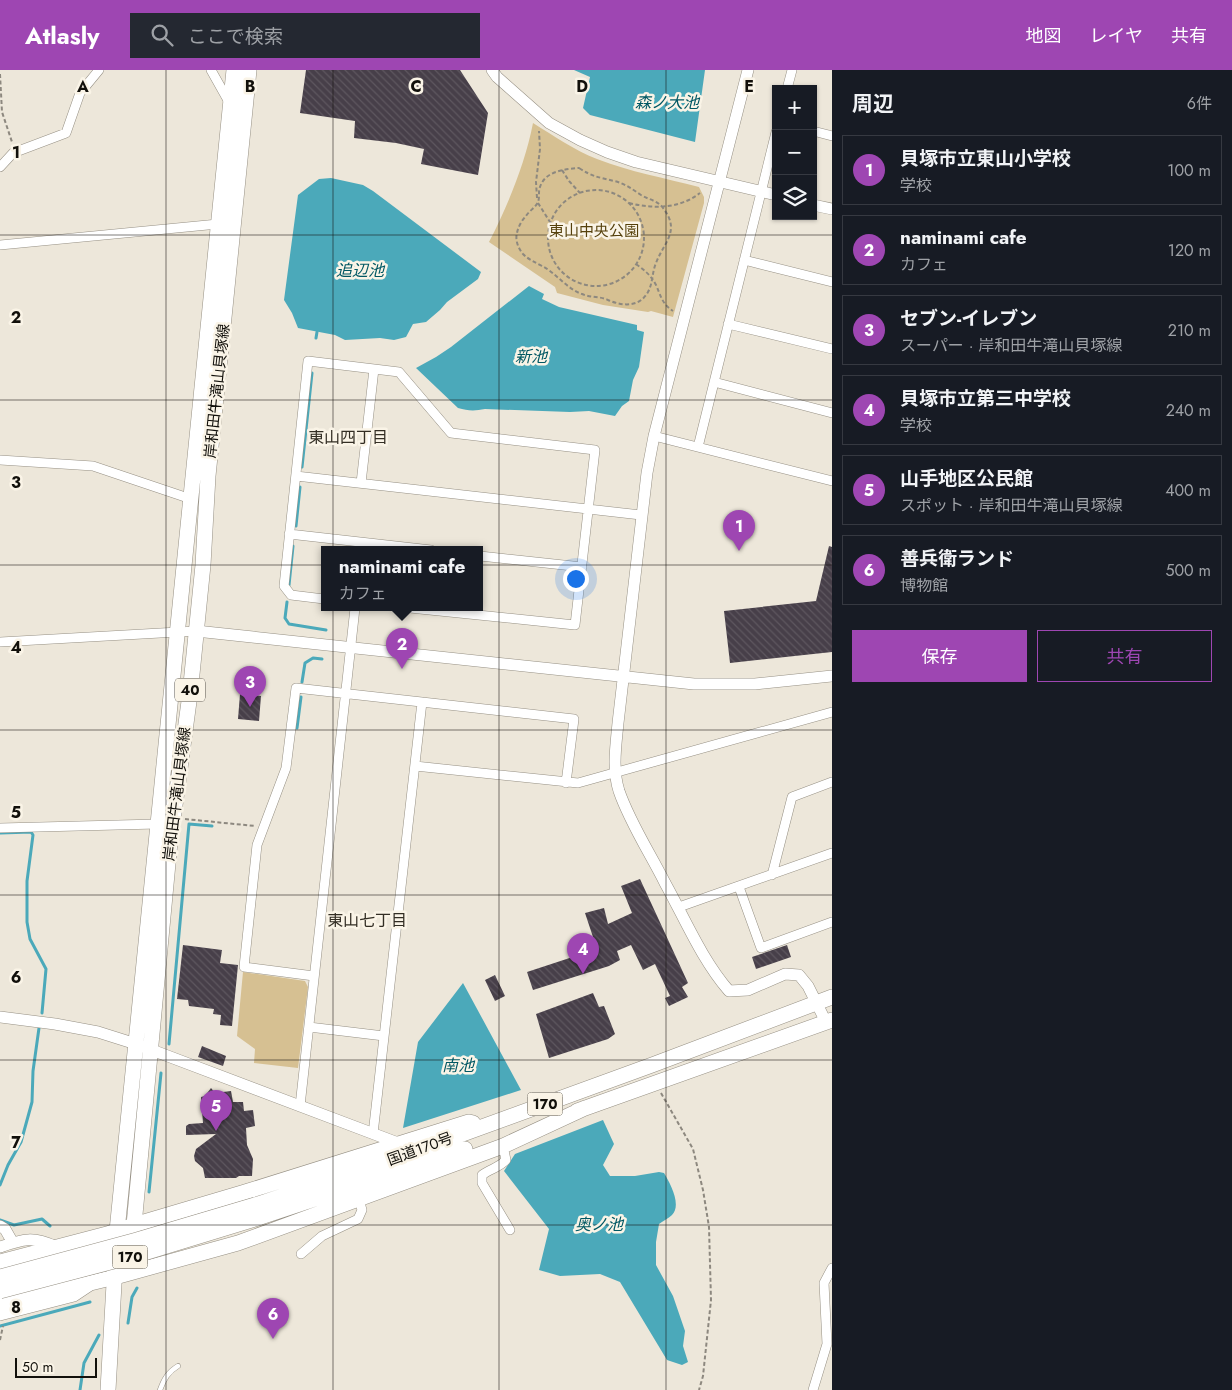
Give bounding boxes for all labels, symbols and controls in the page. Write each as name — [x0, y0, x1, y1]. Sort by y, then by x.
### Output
search box — [130, 13, 480, 58]
text: Atlasly — [25, 18, 100, 53]
icon: search — [148, 21, 176, 49]
text: ここで検索 — [188, 23, 283, 50]
text: 地図 — [1026, 23, 1062, 49]
text: レイヤ — [1090, 23, 1143, 49]
text: 共有 — [1171, 23, 1207, 49]
text: A — [76, 75, 89, 98]
text: B — [245, 75, 255, 98]
text: C — [410, 75, 422, 98]
text: D — [576, 75, 588, 98]
text: E — [744, 75, 754, 98]
map controls — [772, 85, 817, 220]
button: + — [772, 85, 817, 130]
text: 周辺 — [852, 89, 894, 119]
water label: 森ノ大池 — [635, 91, 701, 114]
text: 6件 — [1187, 92, 1212, 115]
button: − — [772, 130, 817, 175]
text: 1 — [12, 141, 20, 164]
text: 貝塚市立東山小学校 — [900, 145, 1071, 172]
text: 1 — [865, 159, 873, 182]
text: 100 m — [1167, 159, 1211, 182]
text: 学校 — [900, 174, 932, 197]
button: layers — [772, 175, 817, 220]
park label: 東山中央公園 — [549, 220, 639, 242]
text: naminami cafe — [900, 224, 1027, 251]
text: 2 — [864, 239, 874, 262]
text: 120 m — [1168, 239, 1211, 262]
text: カフェ — [900, 253, 948, 276]
water label: 追辺池 — [336, 259, 386, 282]
text: セブン-イレブン — [900, 305, 1037, 332]
text: 2 — [11, 306, 21, 329]
text: 3 — [864, 319, 874, 342]
text: 210 m — [1168, 319, 1211, 342]
street label: 岸和田牛滝山貝塚線 — [199, 323, 235, 459]
text: スーパー · 岸和田牛滝山貝塚線 — [900, 334, 1122, 357]
water label: 新池 — [515, 345, 549, 368]
text: 貝塚市立第三中学校 — [900, 385, 1071, 412]
text: 4 — [863, 399, 875, 422]
text: 240 m — [1166, 399, 1211, 422]
text: 学校 — [900, 414, 932, 437]
district label: 東山四丁目 — [308, 426, 388, 449]
text: 山手地区公民館 — [900, 465, 1033, 492]
text: 3 — [11, 471, 21, 494]
text: 5 — [864, 479, 874, 502]
text: 400 m — [1165, 479, 1211, 502]
text: スポット · 岸和田牛滝山貝塚線 — [900, 494, 1122, 517]
pin: 1 — [723, 510, 755, 551]
text: 善兵衛ランド — [900, 545, 1014, 572]
popup — [321, 546, 483, 611]
text: naminami cafe — [339, 553, 465, 580]
text: 6 — [864, 559, 874, 582]
text: 500 m — [1165, 559, 1211, 582]
your location — [563, 566, 589, 592]
text: 博物館 — [900, 574, 948, 597]
text: カフェ — [339, 582, 387, 605]
pin: 2 — [386, 628, 418, 669]
button: 保存 — [852, 630, 1027, 682]
button: 共有 — [1037, 630, 1212, 682]
text: 4 — [10, 636, 22, 659]
pin: 3 — [234, 666, 266, 707]
road number: 40 — [175, 678, 205, 702]
street label: 岸和田牛滝山貝塚線 — [158, 726, 196, 862]
text: 5 — [11, 801, 21, 824]
district label: 東山七丁目 — [327, 909, 407, 932]
pin: 4 — [567, 933, 599, 974]
text: 6 — [11, 966, 21, 989]
water label: 南池 — [442, 1054, 476, 1077]
pin: 5 — [200, 1090, 232, 1131]
road number: 170 — [528, 1092, 562, 1116]
street label: 国道170号 — [384, 1127, 456, 1171]
text: 7 — [11, 1131, 21, 1154]
water label: 奥ノ池 — [575, 1213, 625, 1236]
road number: 170 — [112, 1246, 148, 1268]
text: 8 — [11, 1296, 21, 1319]
pin: 6 — [257, 1298, 289, 1339]
scale bar — [15, 1355, 98, 1378]
text: 50 m — [22, 1357, 53, 1377]

